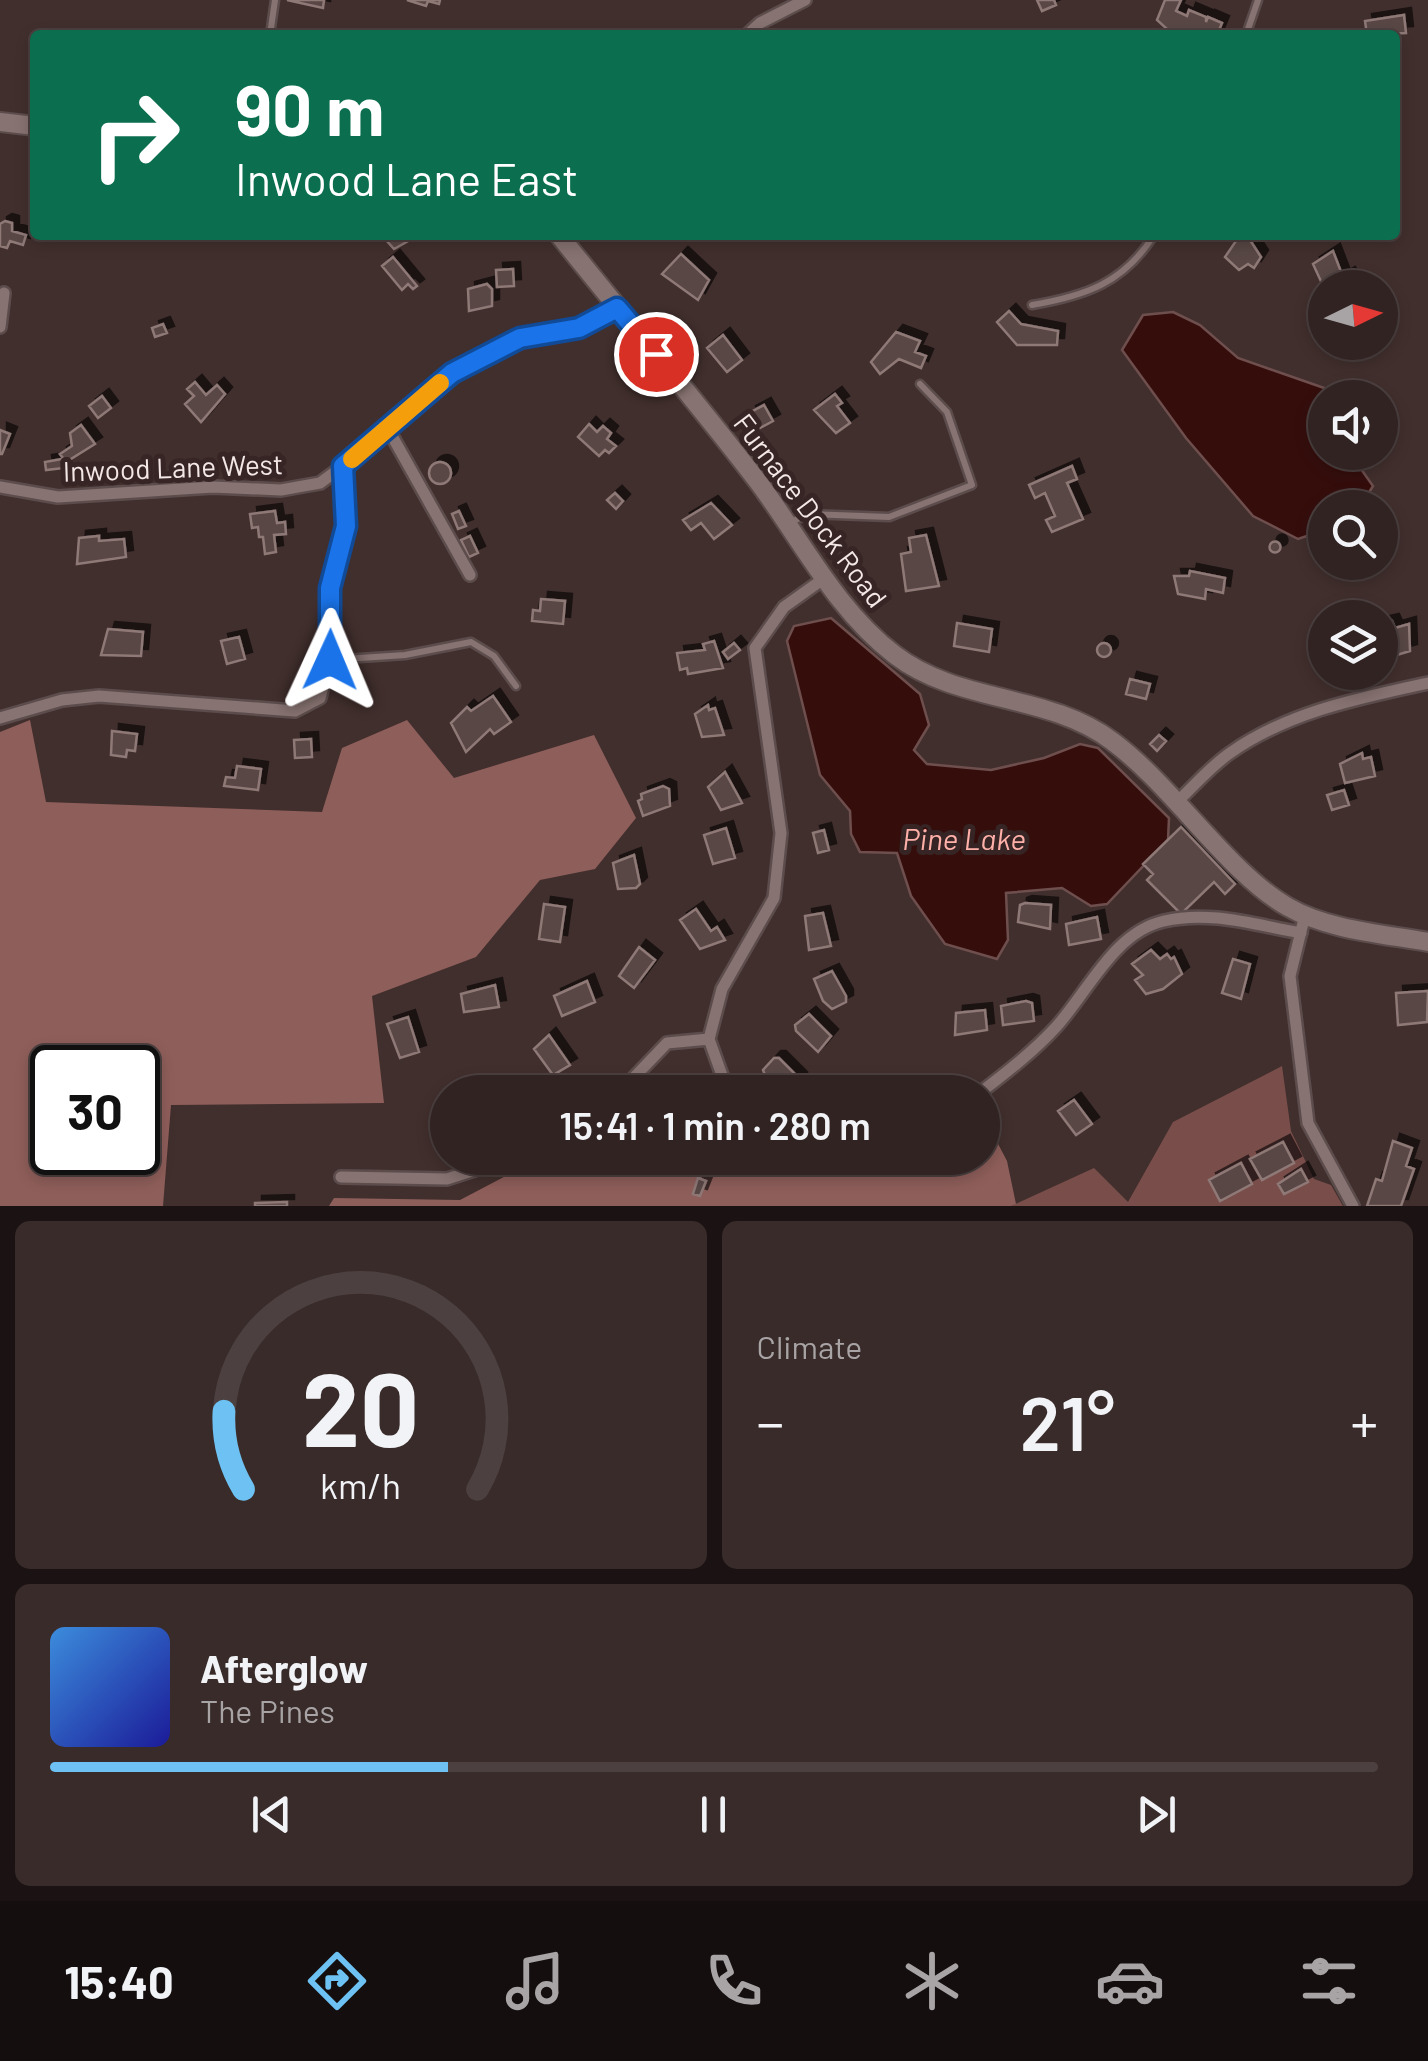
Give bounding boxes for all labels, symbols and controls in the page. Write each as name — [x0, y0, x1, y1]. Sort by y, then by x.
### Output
text: 90 m — [235, 66, 385, 150]
icon: right — [70, 70, 200, 200]
text: Inwood Lane East — [235, 151, 579, 205]
north arrow — [1308, 270, 1398, 360]
map controls — [1308, 270, 1398, 690]
pin — [614, 312, 699, 397]
icon: arrive — [629, 327, 684, 382]
button: sound — [1308, 380, 1398, 470]
street label: Furnace Dock Road — [727, 406, 895, 614]
street label: Inwood Lane West — [62, 446, 284, 488]
button: search — [1308, 490, 1398, 580]
button: layers — [1308, 600, 1398, 690]
position arrow — [278, 608, 382, 712]
water label: Pine Lake — [902, 820, 1026, 856]
speed limit sign: 30 — [30, 1045, 160, 1175]
text: 15:41 · 1 min · 280 m — [559, 1102, 871, 1148]
text: Climate — [757, 1327, 862, 1365]
text: 20 — [302, 1343, 420, 1468]
text: 21° — [1020, 1376, 1115, 1466]
text: − — [757, 1388, 784, 1454]
text: + — [1350, 1388, 1378, 1454]
text: km/h — [320, 1463, 401, 1506]
text: Afterglow — [200, 1645, 368, 1691]
text: The Pines — [200, 1691, 335, 1729]
icon: previous — [244, 1787, 299, 1842]
icon: pause — [686, 1787, 741, 1842]
icon: next — [1129, 1787, 1184, 1842]
icon: directions — [302, 1946, 372, 2016]
icon: music — [500, 1946, 570, 2016]
icon: phone — [699, 1946, 769, 2016]
icon: climate — [897, 1946, 967, 2016]
icon: car — [1095, 1946, 1165, 2016]
icon: filters — [1294, 1946, 1364, 2016]
text: 15:40 — [64, 1954, 174, 2008]

